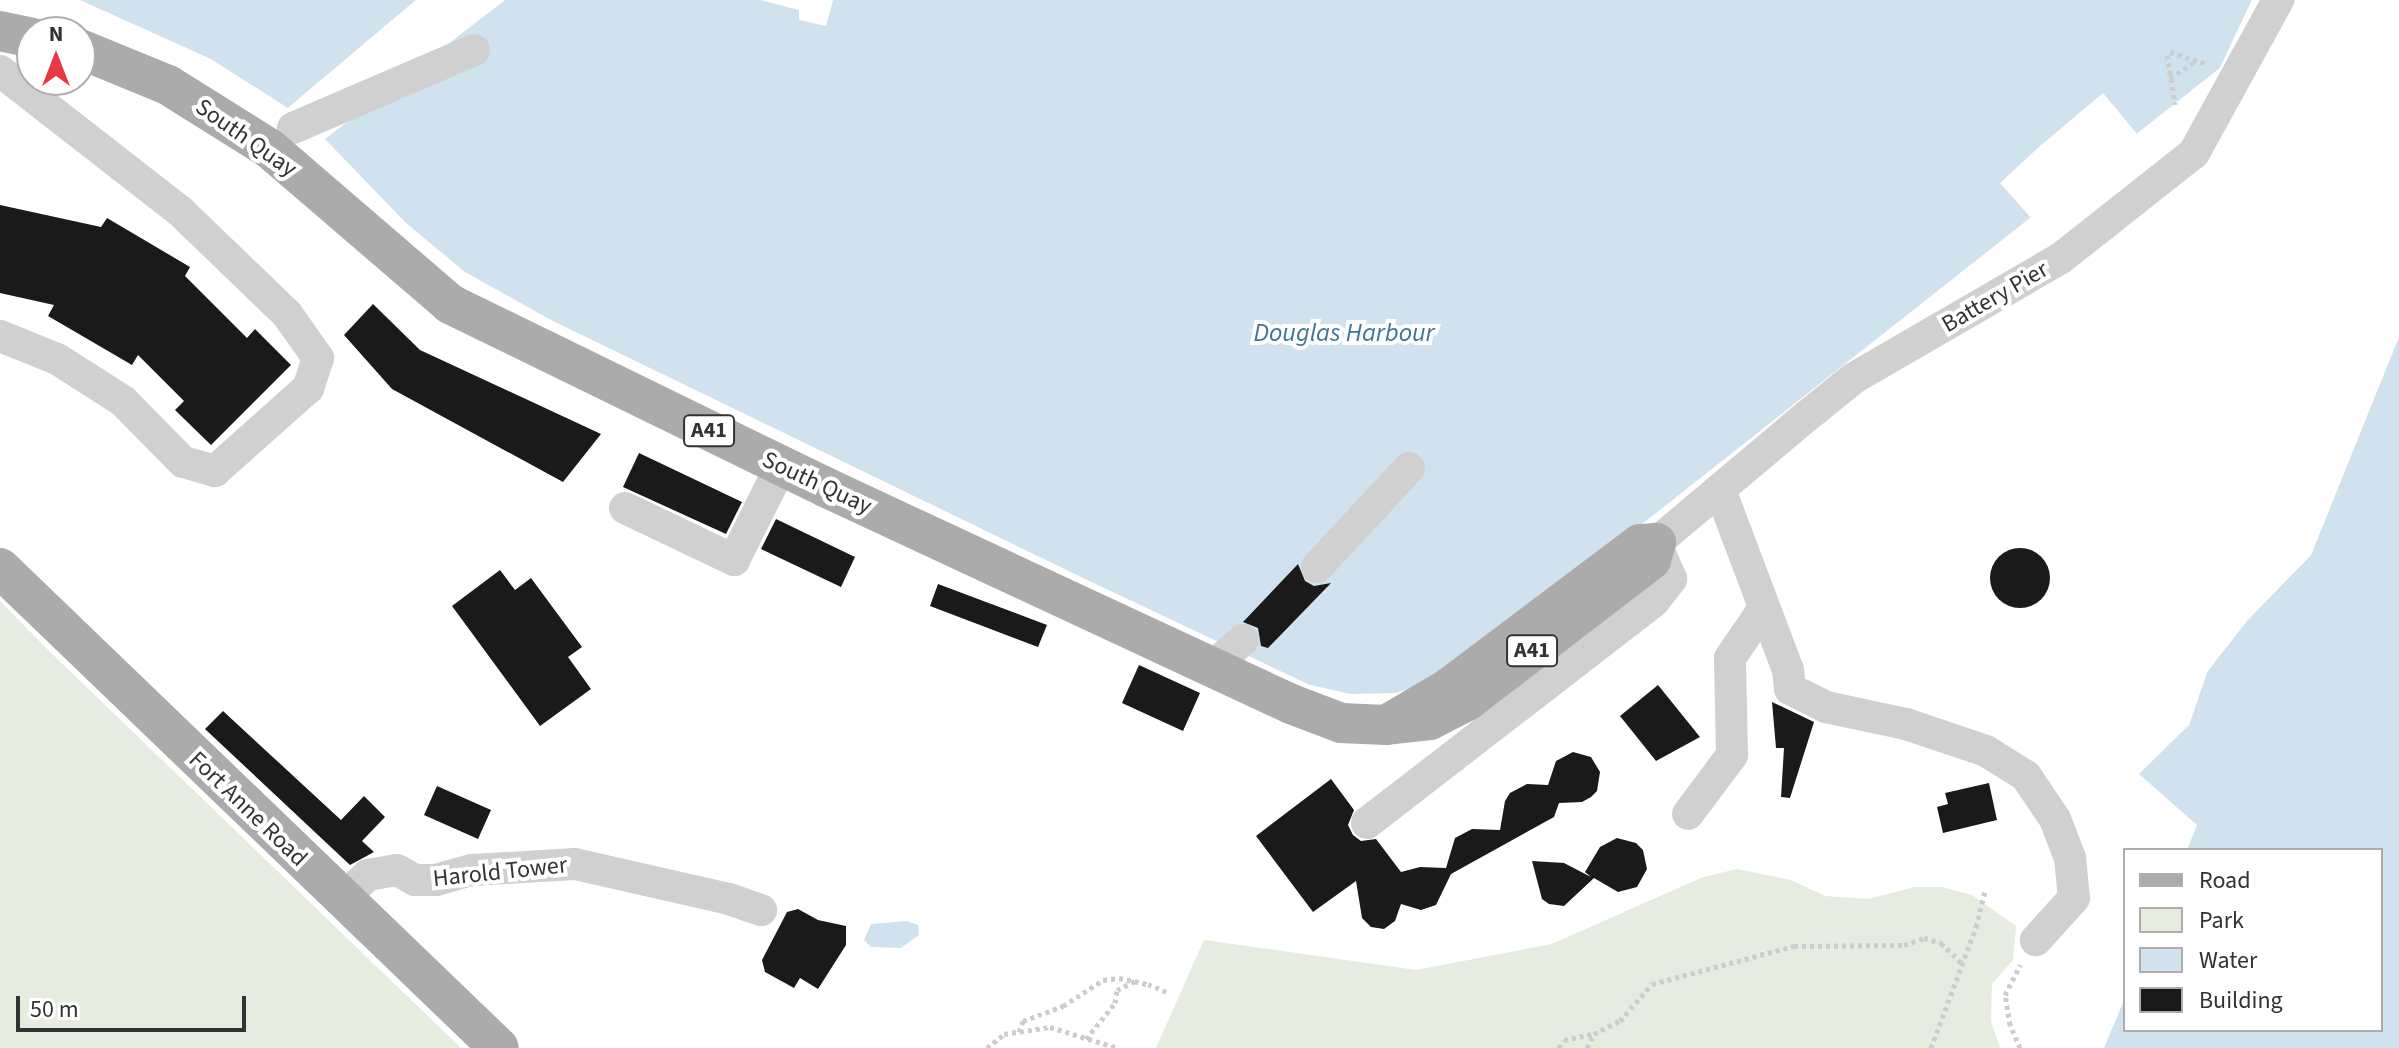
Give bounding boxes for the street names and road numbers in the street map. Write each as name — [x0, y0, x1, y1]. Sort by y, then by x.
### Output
street label: South Quay — [190, 93, 302, 183]
street label: Battery Pier — [1937, 255, 2053, 339]
road number: A41 — [683, 413, 735, 449]
street label: South Quay — [758, 445, 876, 521]
road number: A41 — [1506, 633, 1558, 669]
street label: Fort Anne Road — [183, 745, 313, 873]
street label: Harold Tower — [432, 851, 568, 893]

